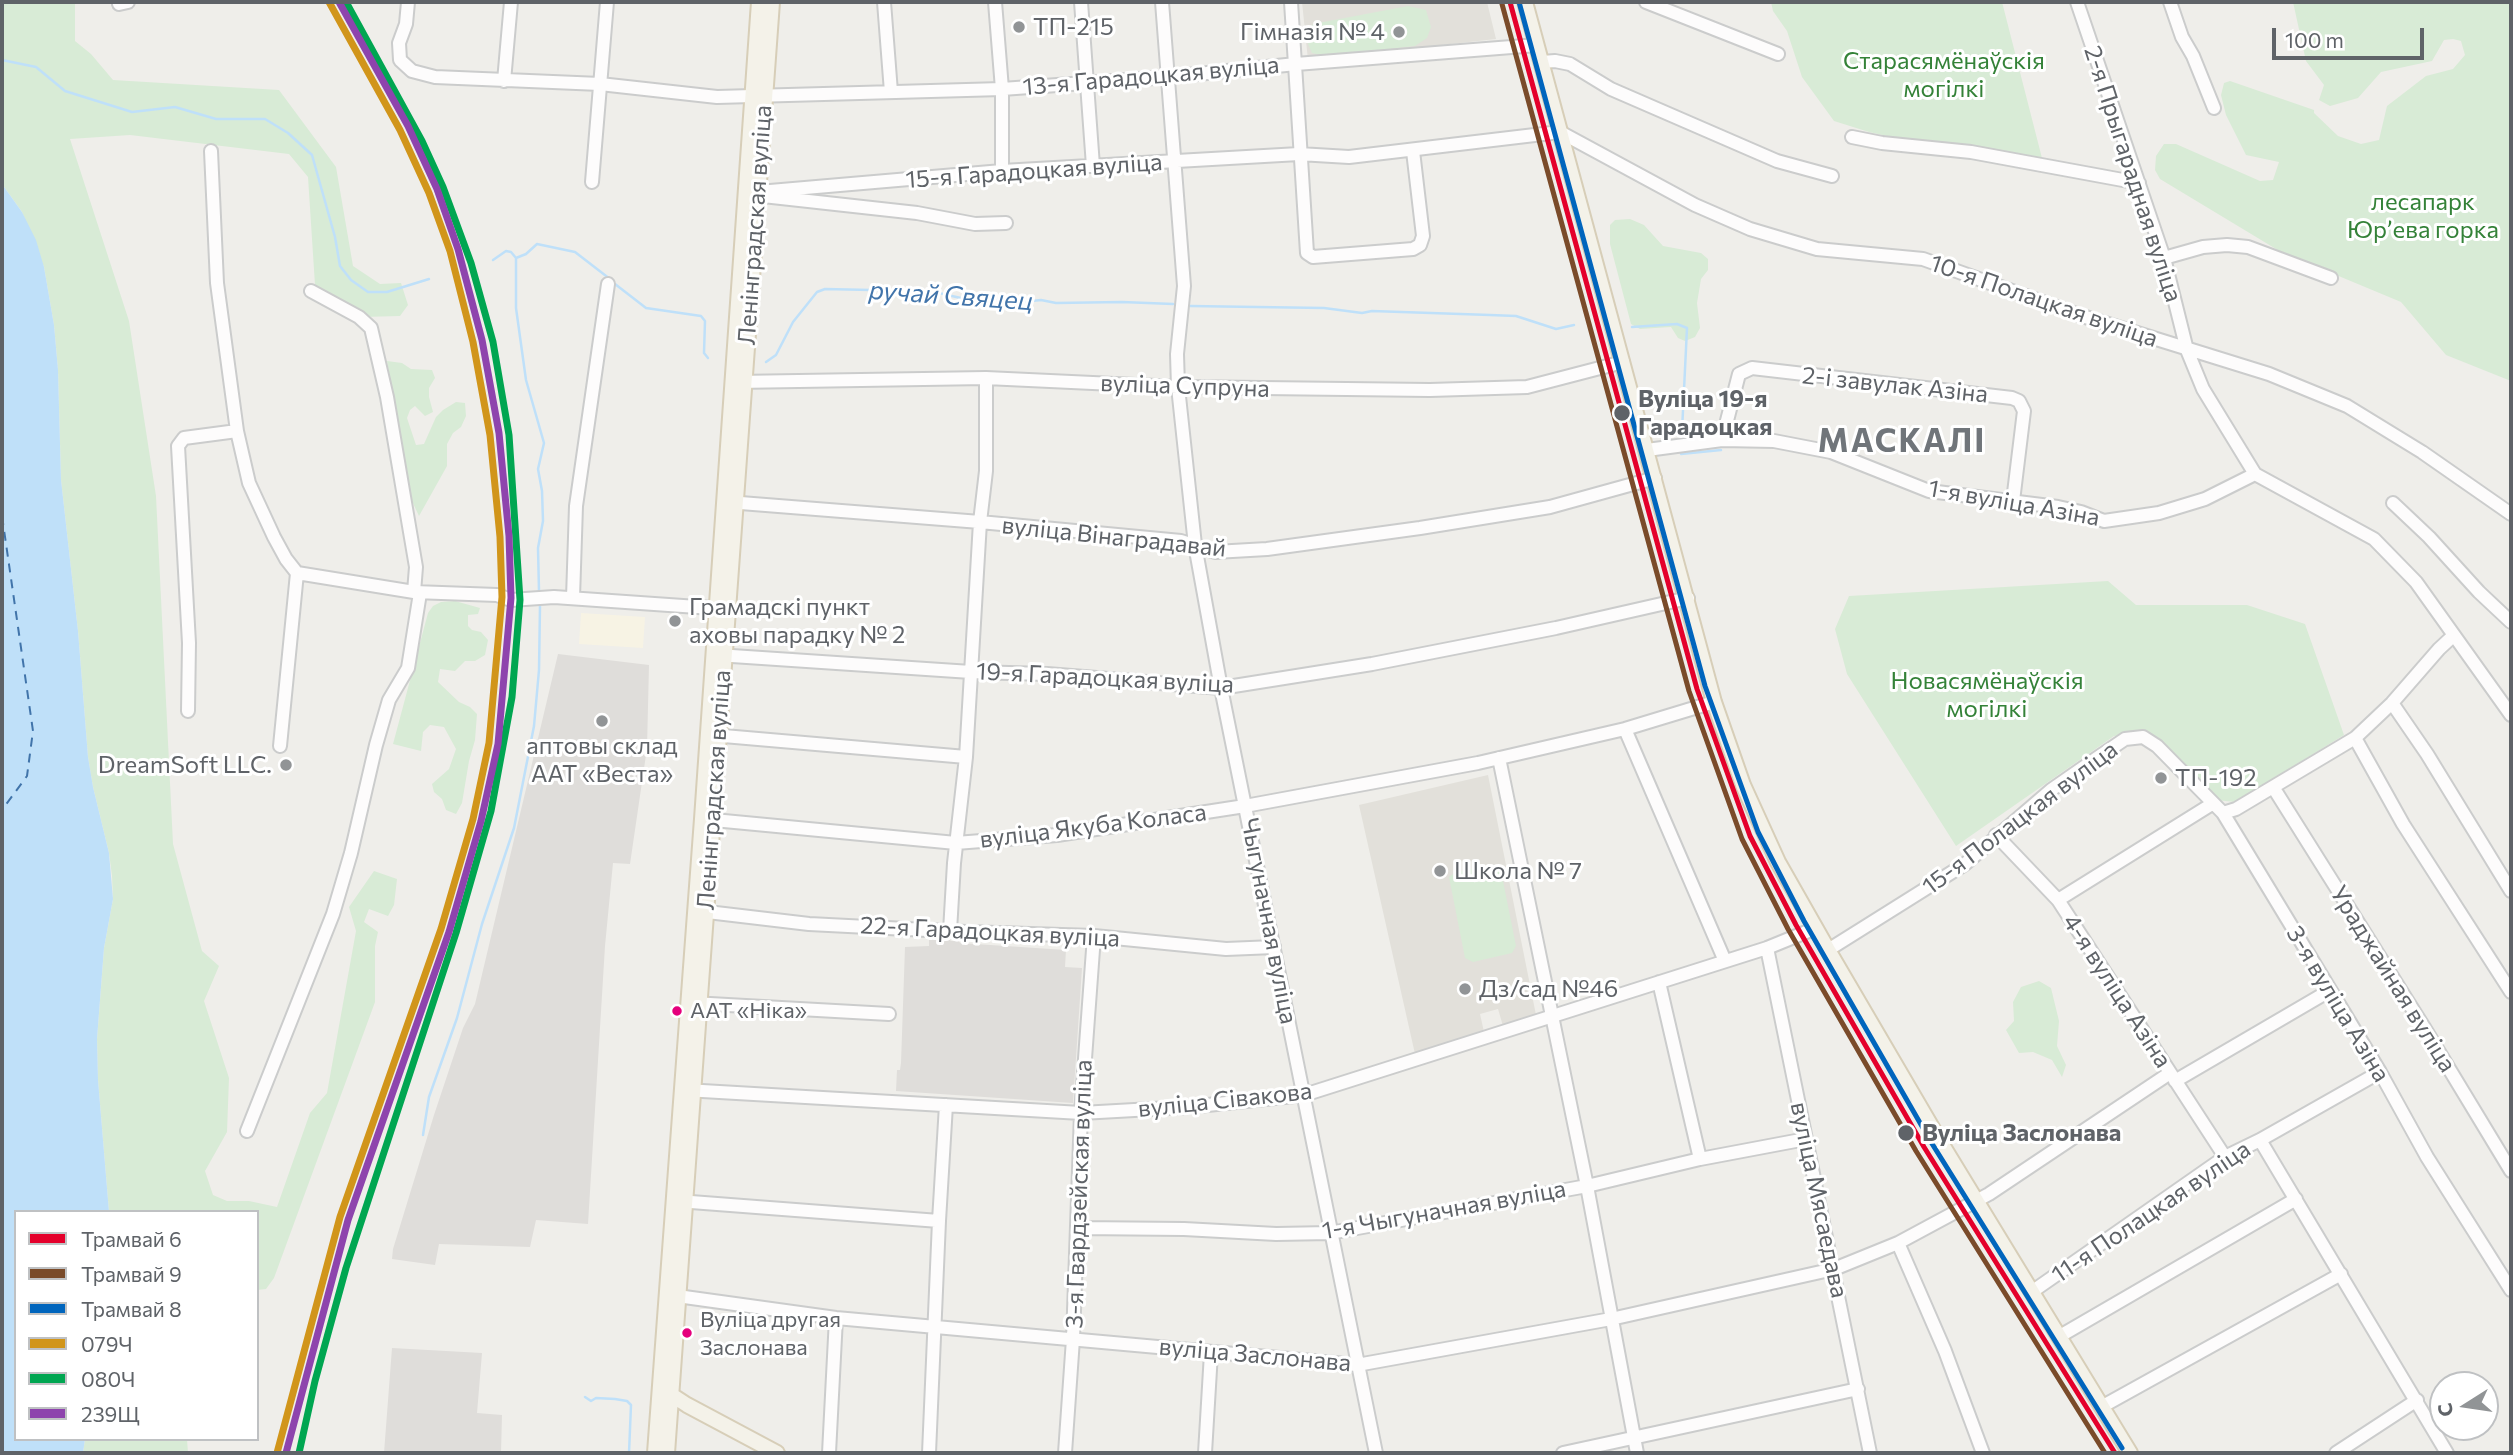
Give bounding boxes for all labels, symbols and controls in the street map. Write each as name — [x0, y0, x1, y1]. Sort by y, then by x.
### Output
place label: ТП-215 — [1033, 13, 1114, 41]
scale bar — [2275, 14, 2427, 58]
place label: Гімназія № 4 — [1240, 18, 1385, 46]
marker: ТП-215 — [1011, 19, 1027, 35]
marker: Гімназія № 4 — [1391, 24, 1407, 40]
text: 100 m — [2285, 27, 2344, 52]
street label: 2-я Прыгарадная вуліца — [2078, 42, 2188, 306]
park label: Старасямёнаўскія могілкі — [1843, 47, 2045, 103]
street label: 13-я Гарадоцкая вуліца — [1022, 50, 1280, 102]
street label: Ленінградская вуліца — [732, 104, 778, 346]
street label: 15-я Гарадоцкая вуліца — [905, 148, 1163, 194]
park label: лесапарк Юрʼева горка — [2347, 188, 2499, 244]
street label: 10-я Полацкая вуліца — [1926, 249, 2162, 353]
water label: ручай Свяцец — [868, 275, 1034, 317]
street label: 2-і завулак Азіна — [1801, 361, 1989, 409]
street label: вуліца Супруна — [1100, 369, 1270, 403]
place label: Вуліца 19-я Гарадоцкая — [1638, 385, 1772, 441]
marker: Вуліца 19-я Гарадоцкая — [1612, 403, 1632, 423]
district label: МАСКАЛІ — [1819, 422, 1985, 460]
street label: 1-я вуліца Азіна — [1926, 474, 2102, 532]
street label: вуліца Вінаградавай — [1000, 511, 1228, 563]
place label: Грамадскі пункт аховы парадку № 2 — [689, 593, 905, 649]
marker: Грамадскі пункт аховы парадку № 2 — [667, 613, 683, 629]
street label: 19-я Гарадоцкая вуліца — [975, 657, 1235, 699]
park label: Новасямёнаўскія могілкі — [1891, 667, 2083, 723]
street label: Ленінградская вуліца — [691, 669, 737, 911]
marker: аптовы склад ААТ «Веста» — [594, 713, 610, 729]
place label: аптовы склад ААТ «Веста» — [526, 732, 678, 788]
street label: 15-я Полацкая вуліца — [1917, 735, 2123, 901]
place label: DreamSoft LLC. — [98, 751, 272, 779]
marker: DreamSoft LLC. — [278, 757, 294, 773]
place label: ТП-192 — [2175, 764, 2257, 792]
marker: ТП-192 — [2153, 770, 2169, 786]
street label: вуліца Якуба Коласа — [978, 798, 1208, 854]
street label: Чыгуначная вуліца — [1235, 815, 1303, 1027]
place label: Школа № 7 — [1454, 857, 1582, 885]
marker: Школа № 7 — [1432, 863, 1448, 879]
street label: Ураджайная вуліца — [2324, 880, 2462, 1078]
street label: 4-я вуліца Азіна — [2057, 909, 2177, 1073]
street label: 22-я Гарадоцкая вуліца — [859, 911, 1121, 953]
street label: 3-я вуліца Азіна — [2280, 921, 2396, 1087]
place label: Дз/сад №46 — [1479, 975, 1618, 1003]
marker: Дз/сад №46 — [1457, 981, 1473, 997]
place label: ААТ «Ніка» — [690, 998, 807, 1024]
marker: ААТ «Ніка» — [670, 1004, 684, 1018]
street label: 3-я Гвардзейская вуліца — [1060, 1059, 1098, 1329]
street label: вуліца Сівакова — [1137, 1077, 1313, 1123]
street label: вуліца Мясаедава — [1784, 1099, 1854, 1301]
place label: Вуліца Заслонава — [1922, 1119, 2121, 1147]
marker: Вуліца Заслонава — [1896, 1123, 1916, 1143]
street label: 11-я Полацкая вуліца — [2046, 1135, 2256, 1289]
street label: 1-я Чыгуначная вуліца — [1320, 1174, 1568, 1246]
legend — [14, 1210, 259, 1441]
text: Трамвай 6 — [81, 1226, 182, 1251]
text: Трамвай 9 — [81, 1261, 182, 1286]
text: Трамвай 8 — [81, 1296, 182, 1321]
place label: Вуліца другая Заслонава — [700, 1307, 841, 1358]
marker: Вуліца другая Заслонава — [680, 1326, 694, 1340]
text: 079Ч — [81, 1331, 133, 1356]
street label: вуліца Заслонава — [1158, 1332, 1352, 1378]
text: 080Ч — [81, 1366, 135, 1391]
north arrow — [2429, 1371, 2499, 1441]
text: 239Щ — [81, 1401, 140, 1426]
text: С — [2432, 1401, 2458, 1419]

